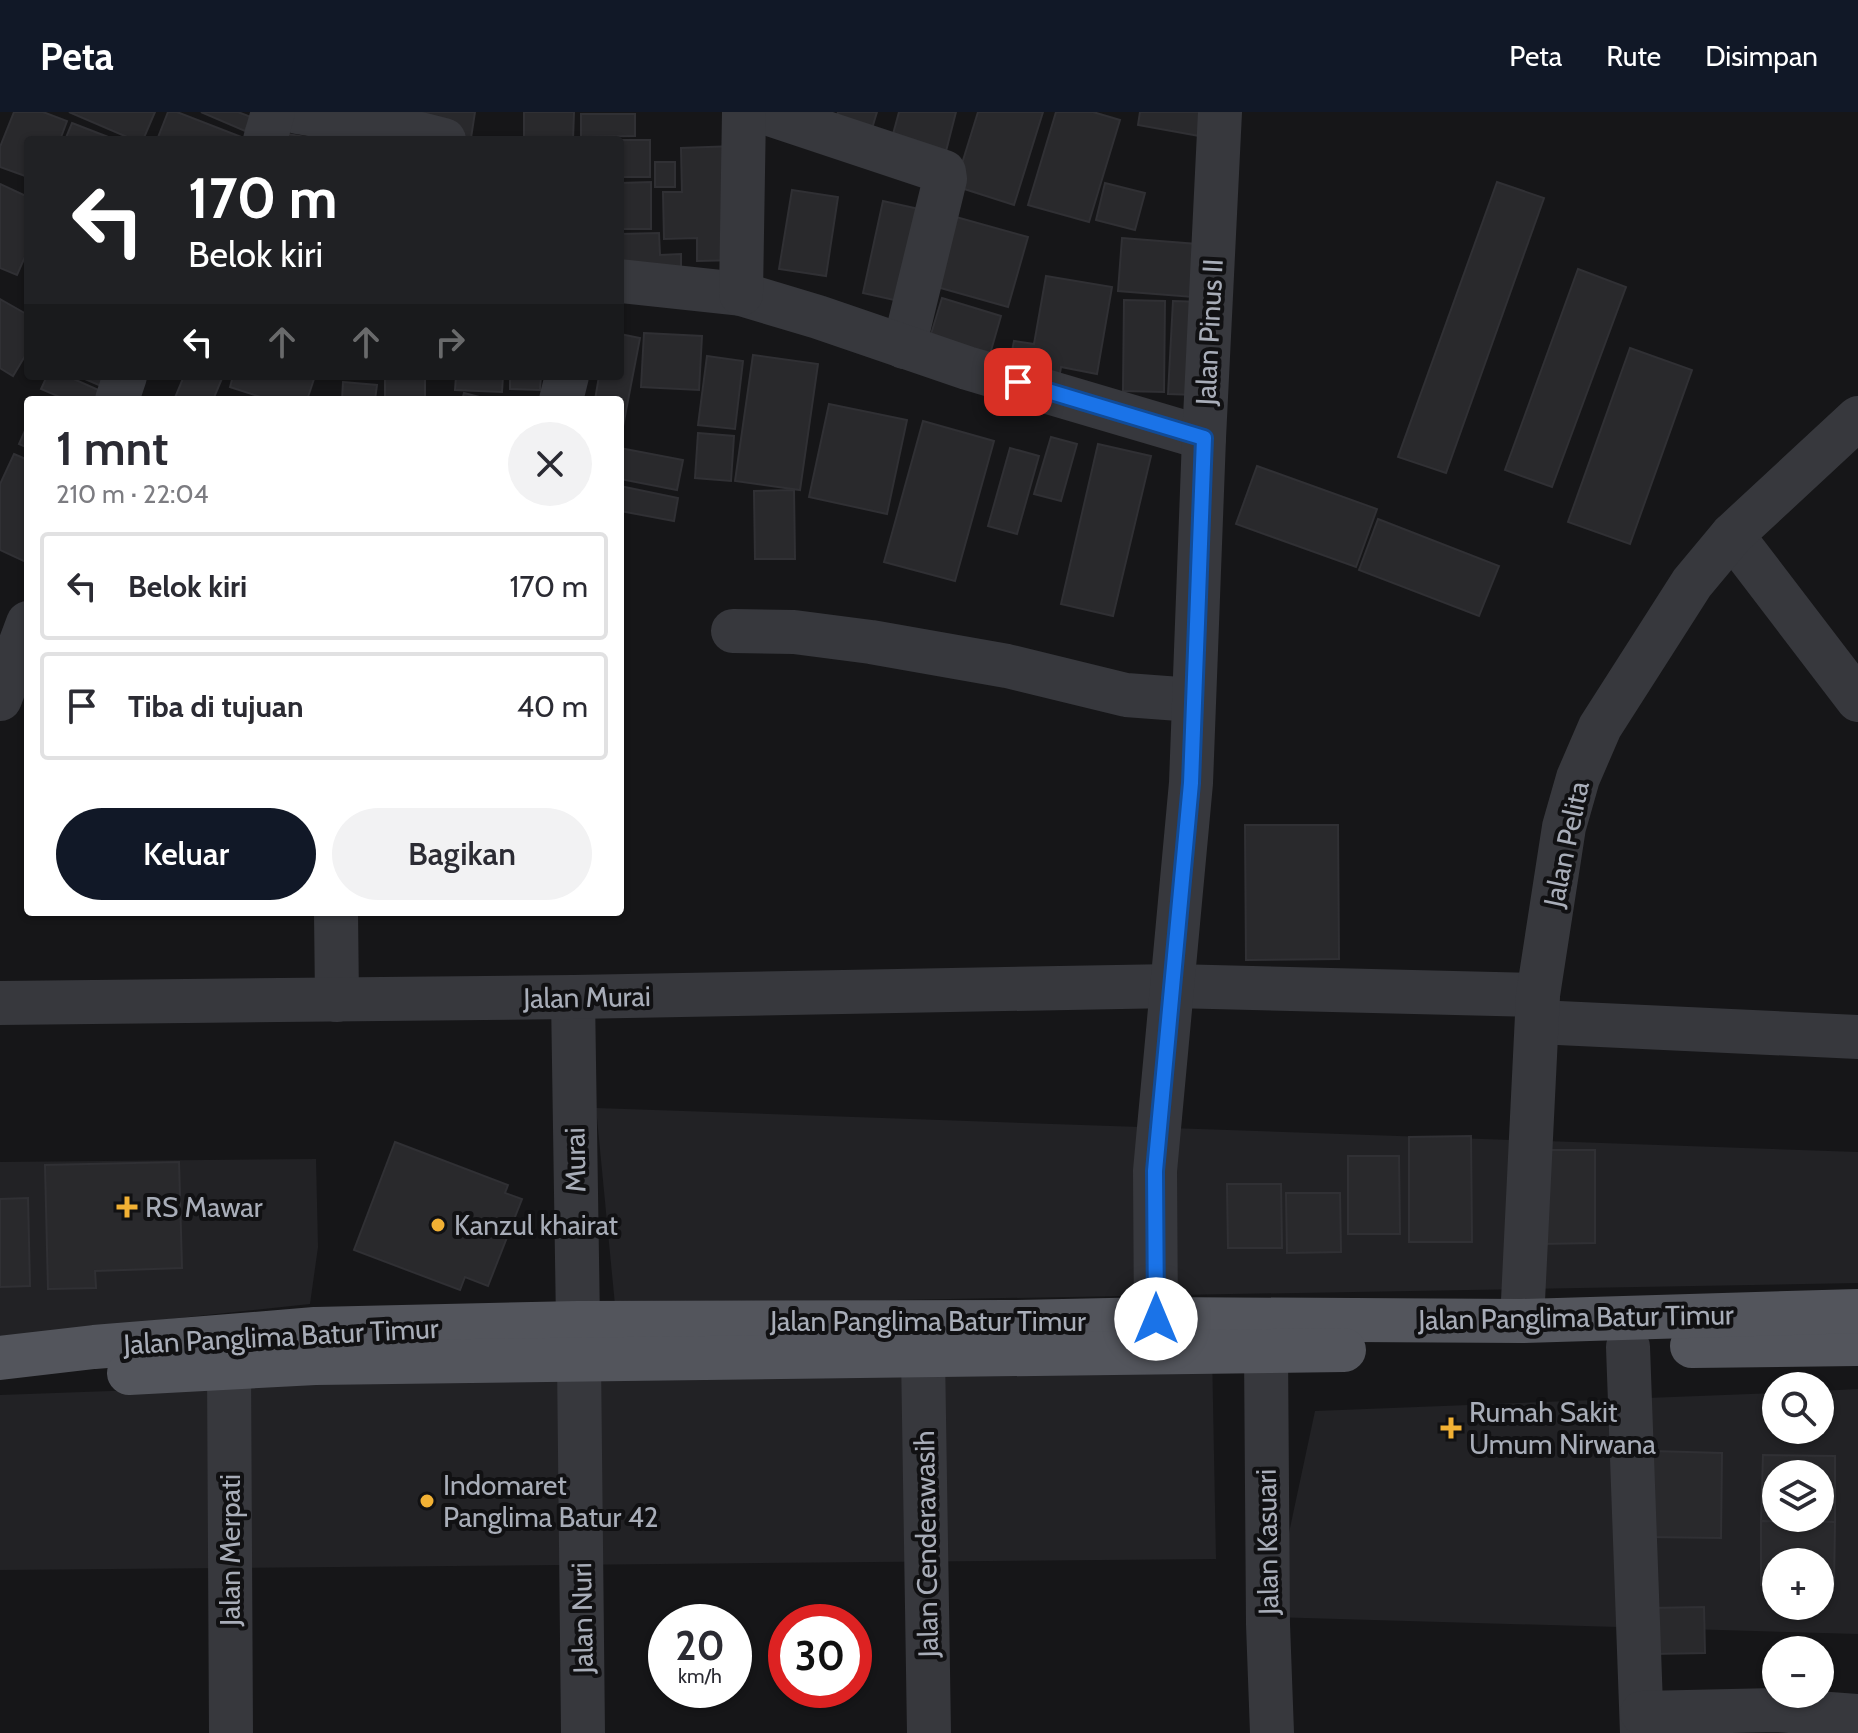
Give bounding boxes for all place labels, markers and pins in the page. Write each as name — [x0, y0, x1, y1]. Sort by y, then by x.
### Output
pin — [984, 348, 1052, 416]
place label: RS Mawar — [145, 1190, 263, 1224]
marker: RS Mawar — [116, 1196, 138, 1218]
place label: Kanzul khairat — [454, 1208, 618, 1242]
marker: Kanzul khairat — [429, 1216, 447, 1234]
place label: Rumah Sakit Umum Nirwana — [1469, 1395, 1656, 1461]
marker: Rumah Sakit Umum Nirwana — [1440, 1417, 1462, 1439]
place label: Indomaret Panglima Batur 42 — [443, 1468, 659, 1534]
marker: Indomaret Panglima Batur 42 — [418, 1492, 436, 1510]

